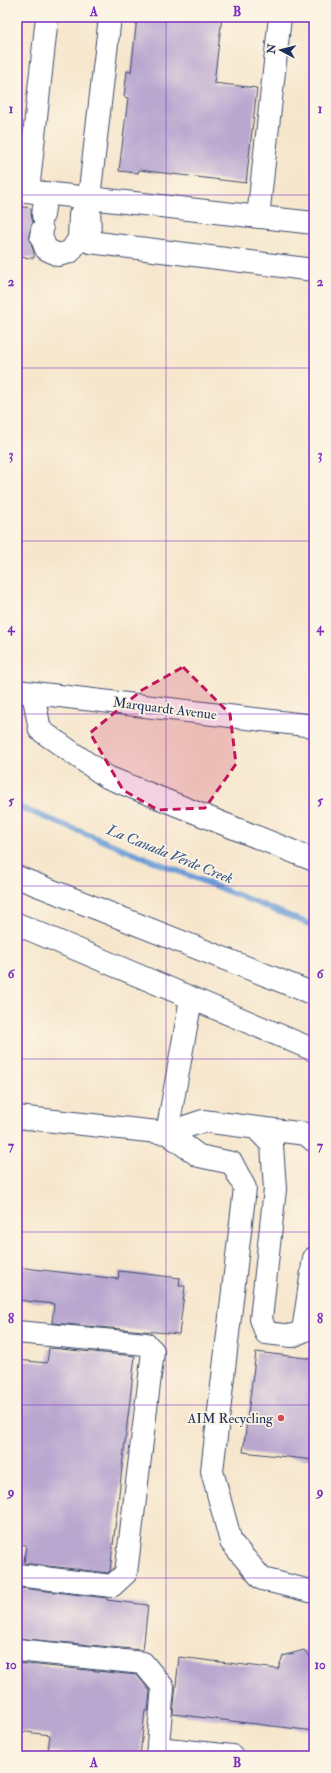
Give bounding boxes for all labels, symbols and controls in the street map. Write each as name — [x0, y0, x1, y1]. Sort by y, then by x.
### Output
text: A — [89, 4, 99, 20]
text: B — [233, 4, 241, 20]
north arrow — [261, 30, 301, 70]
text: N — [264, 42, 279, 56]
text: 1 — [9, 101, 14, 117]
text: 1 — [318, 101, 323, 117]
text: 2 — [8, 274, 15, 290]
text: 2 — [317, 274, 324, 290]
text: 3 — [9, 447, 14, 463]
text: 3 — [318, 447, 323, 463]
text: 4 — [6, 620, 15, 636]
text: 4 — [315, 620, 324, 636]
street label: Marquardt Avenue — [112, 694, 218, 723]
text: 5 — [8, 793, 14, 809]
text: 5 — [317, 793, 323, 809]
water label: La Canada Verde Creek — [103, 820, 236, 889]
text: 6 — [8, 966, 16, 982]
text: 6 — [317, 966, 325, 982]
text: 7 — [8, 1138, 15, 1154]
text: 7 — [317, 1138, 324, 1154]
text: 8 — [8, 1311, 14, 1327]
text: 8 — [317, 1311, 323, 1327]
place label: AIM Recycling — [186, 1410, 274, 1428]
marker: AIM Recycling — [276, 1413, 286, 1423]
text: 9 — [6, 1484, 15, 1500]
text: 9 — [315, 1484, 324, 1500]
text: 10 — [5, 1657, 17, 1673]
text: 10 — [314, 1657, 326, 1673]
text: A — [89, 1755, 99, 1771]
text: B — [233, 1755, 241, 1771]

